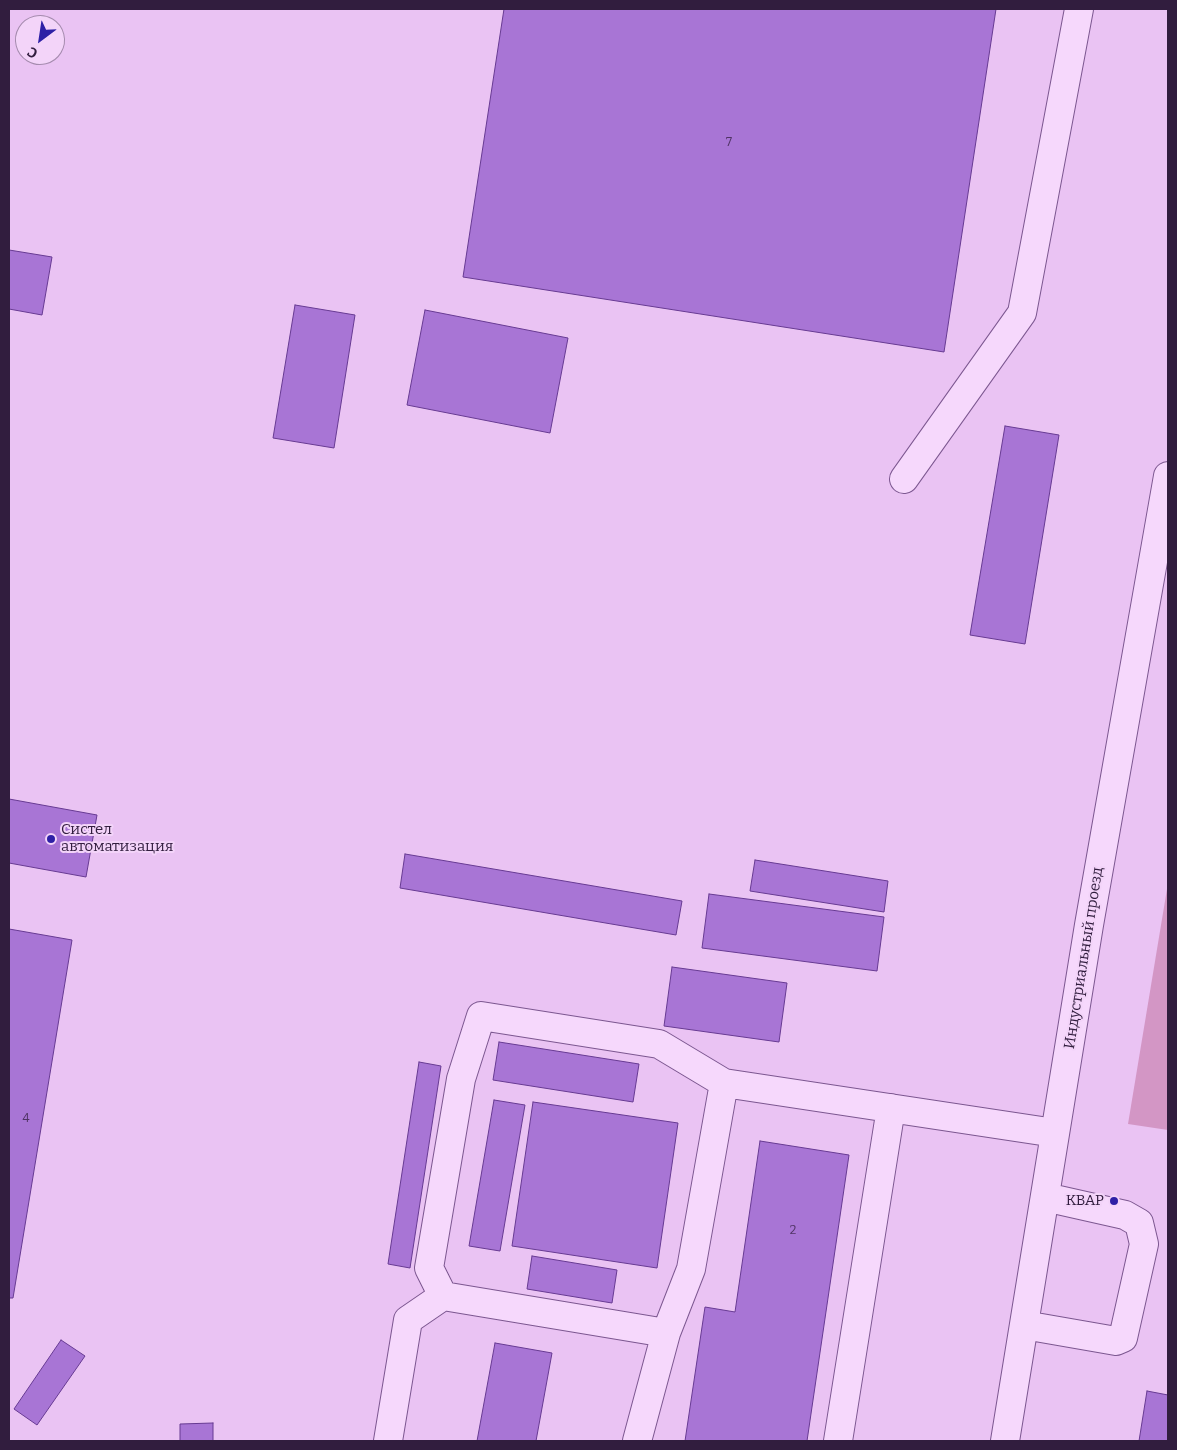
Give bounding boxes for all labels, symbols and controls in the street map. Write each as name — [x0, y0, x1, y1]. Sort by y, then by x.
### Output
north arrow — [15, 15, 65, 65]
text: С — [24, 43, 41, 62]
house number: 7 — [726, 136, 732, 150]
place label: Систел автоматизация — [61, 821, 173, 856]
marker: Систел автоматизация — [45, 833, 57, 845]
street label: Индустриальный проезд — [1061, 866, 1107, 1050]
house number: 4 — [22, 1112, 30, 1126]
place label: КВАР — [1066, 1192, 1104, 1210]
marker: КВАР — [1108, 1195, 1120, 1207]
house number: 2 — [790, 1224, 796, 1238]

